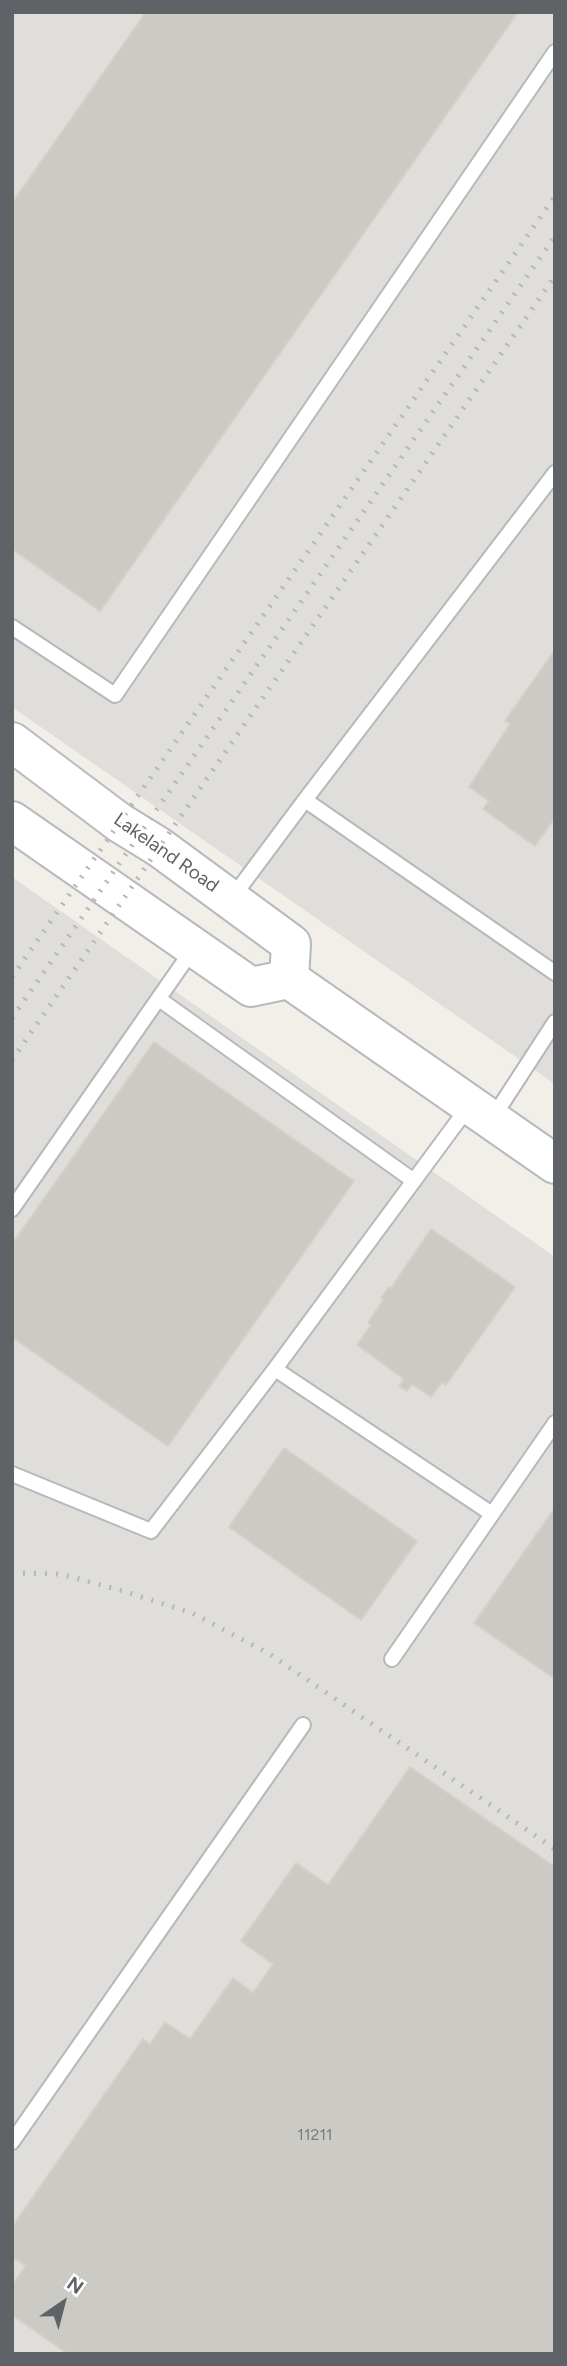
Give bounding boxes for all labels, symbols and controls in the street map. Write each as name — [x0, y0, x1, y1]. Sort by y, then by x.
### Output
street label: Lakeland Road — [109, 808, 223, 898]
house number: 11211 — [297, 2125, 333, 2145]
north arrow — [28, 2268, 98, 2338]
text: N — [63, 2272, 88, 2299]

